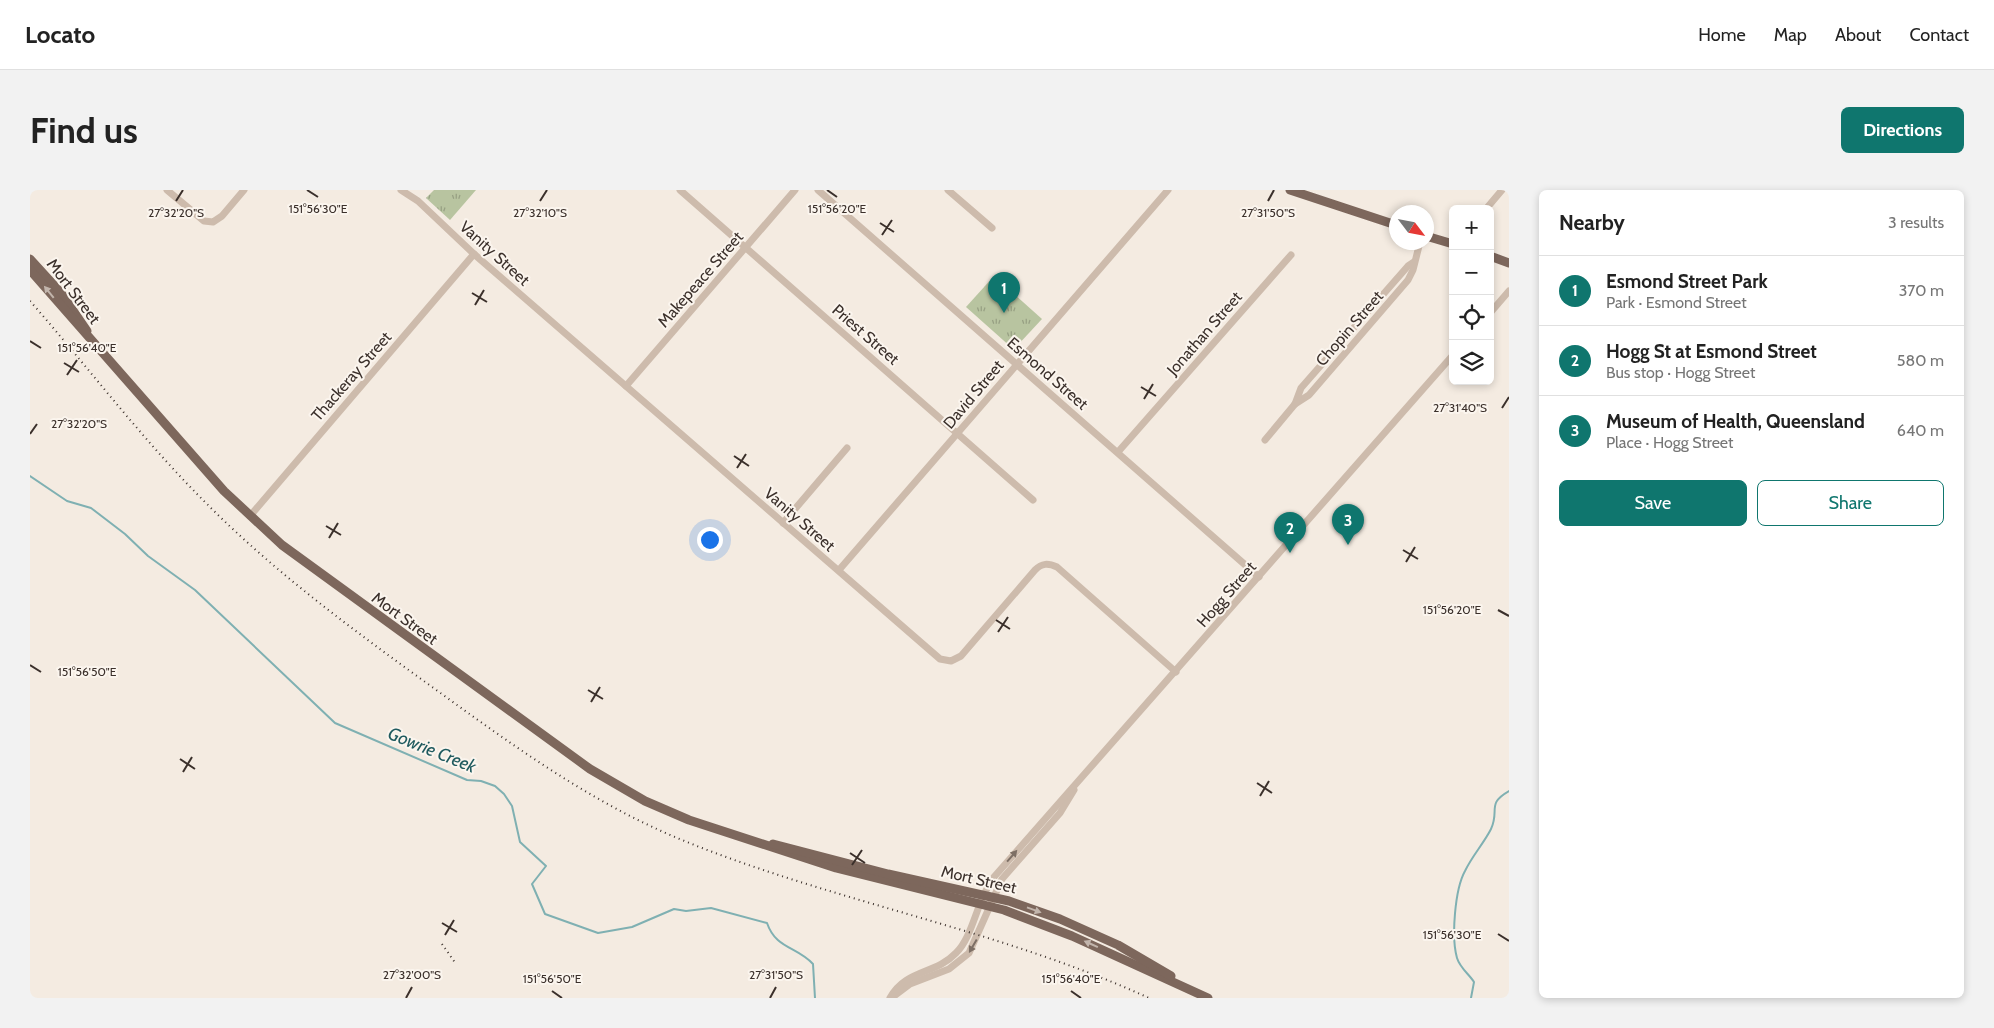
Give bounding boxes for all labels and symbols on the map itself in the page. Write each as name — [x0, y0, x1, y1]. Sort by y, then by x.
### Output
text: 151°56'30"E — [289, 201, 348, 216]
text: 151°56'20"E — [808, 201, 867, 216]
text: 27°32'20"S — [148, 205, 204, 220]
text: 27°32'10"S — [513, 205, 567, 220]
text: 27°31'50"S — [1241, 205, 1295, 220]
north arrow — [1389, 205, 1434, 250]
street label: Vanity Street — [456, 217, 534, 290]
street label: Makepeace Street — [654, 227, 747, 331]
street label: Mort Street — [43, 255, 105, 328]
pin: 1 — [988, 272, 1020, 313]
one-way arrow — [44, 286, 55, 299]
street label: Chopin Street — [1312, 286, 1388, 370]
street label: Jonathan Street — [1162, 287, 1246, 380]
street label: Priest Street — [828, 300, 903, 369]
street label: Thackeray Street — [307, 327, 396, 425]
street label: Esmond Street — [1003, 333, 1092, 414]
text: 151°56'40"E — [58, 340, 117, 355]
street label: David Street — [939, 356, 1008, 433]
text: 27°31'40"S — [1433, 400, 1487, 415]
text: 27°32'20"S — [51, 416, 107, 431]
street label: Vanity Street — [760, 484, 839, 556]
pin: 3 — [1332, 504, 1364, 545]
pin: 2 — [1274, 512, 1306, 553]
your location — [697, 527, 723, 553]
street label: Hogg Street — [1193, 557, 1260, 631]
street label: Mort Street — [368, 588, 442, 649]
text: 151°56'20"E — [1423, 602, 1482, 617]
text: 151°56'50"E — [58, 664, 117, 679]
water label: Gowrie Creek — [385, 722, 481, 778]
one-way arrow — [1006, 851, 1018, 863]
street label: Mort Street — [939, 862, 1019, 898]
one-way arrow — [1027, 906, 1042, 914]
text: 151°56'30"E — [1423, 927, 1482, 942]
one-way arrow — [968, 939, 977, 952]
one-way arrow — [1084, 940, 1098, 948]
text: 27°32'00"S — [383, 967, 441, 982]
text: 27°31'50"S — [749, 967, 803, 982]
text: 151°56'50"E — [523, 971, 582, 986]
text: 151°56'40"E — [1042, 971, 1101, 986]

